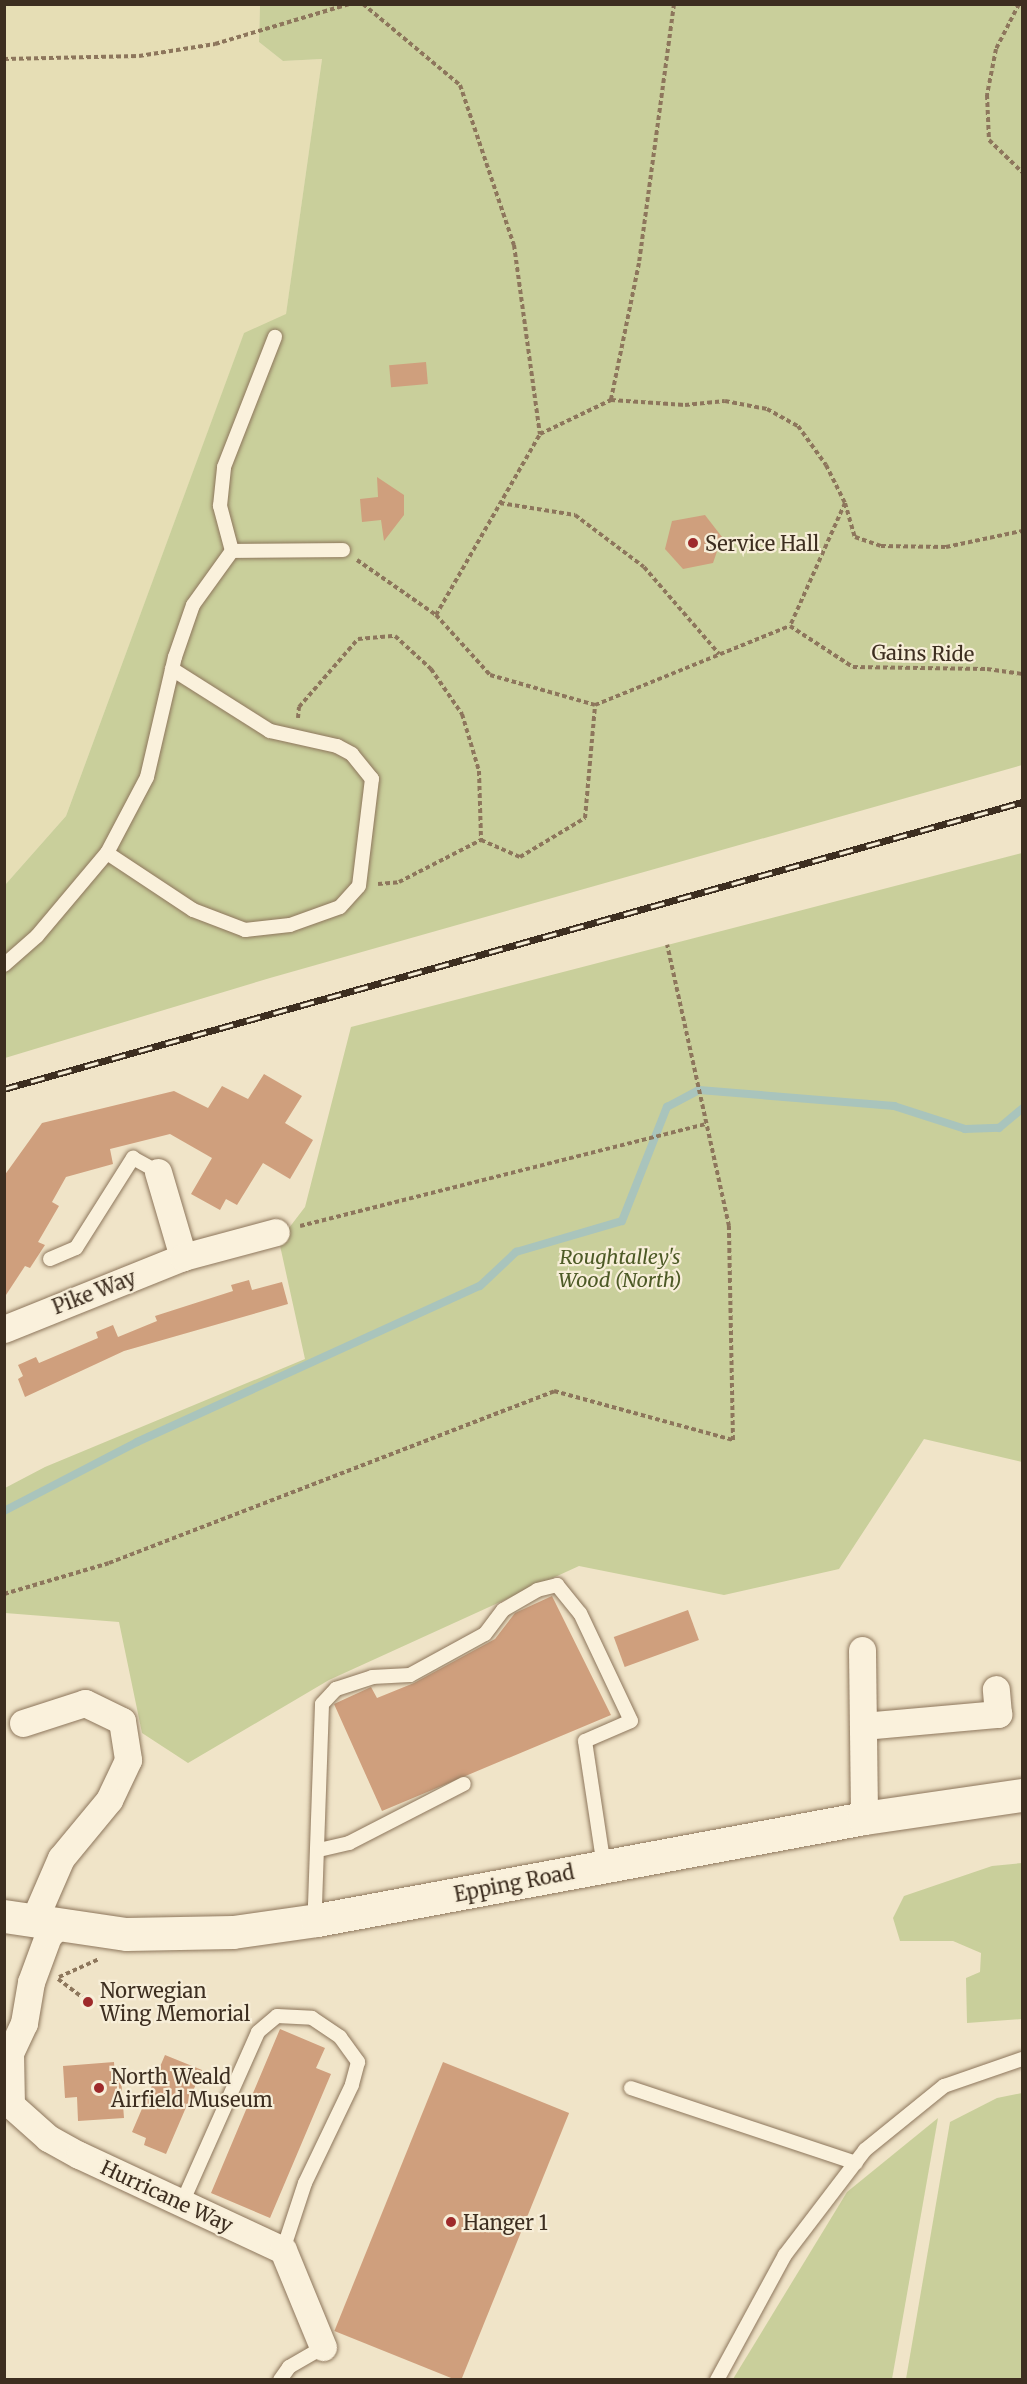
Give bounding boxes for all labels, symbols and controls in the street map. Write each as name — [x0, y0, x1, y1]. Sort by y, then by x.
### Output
place label: Service Hall — [705, 531, 819, 555]
marker: Service Hall — [686, 536, 700, 550]
street label: Gains Ride — [872, 640, 974, 666]
park label: Roughtalley's Wood (North) — [558, 1244, 682, 1291]
street label: Pike Way — [49, 1265, 139, 1319]
street label: Epping Road — [452, 1860, 576, 1906]
place label: Norwegian Wing Memorial — [100, 1978, 250, 2025]
marker: Norwegian Wing Memorial — [81, 1995, 95, 2009]
place label: North Weald Airfield Museum — [111, 2064, 273, 2111]
marker: North Weald Airfield Museum — [92, 2081, 106, 2095]
street label: Hurricane Way — [97, 2155, 237, 2237]
place label: Hanger 1 — [463, 2210, 548, 2234]
marker: Hanger 1 — [444, 2215, 458, 2229]

